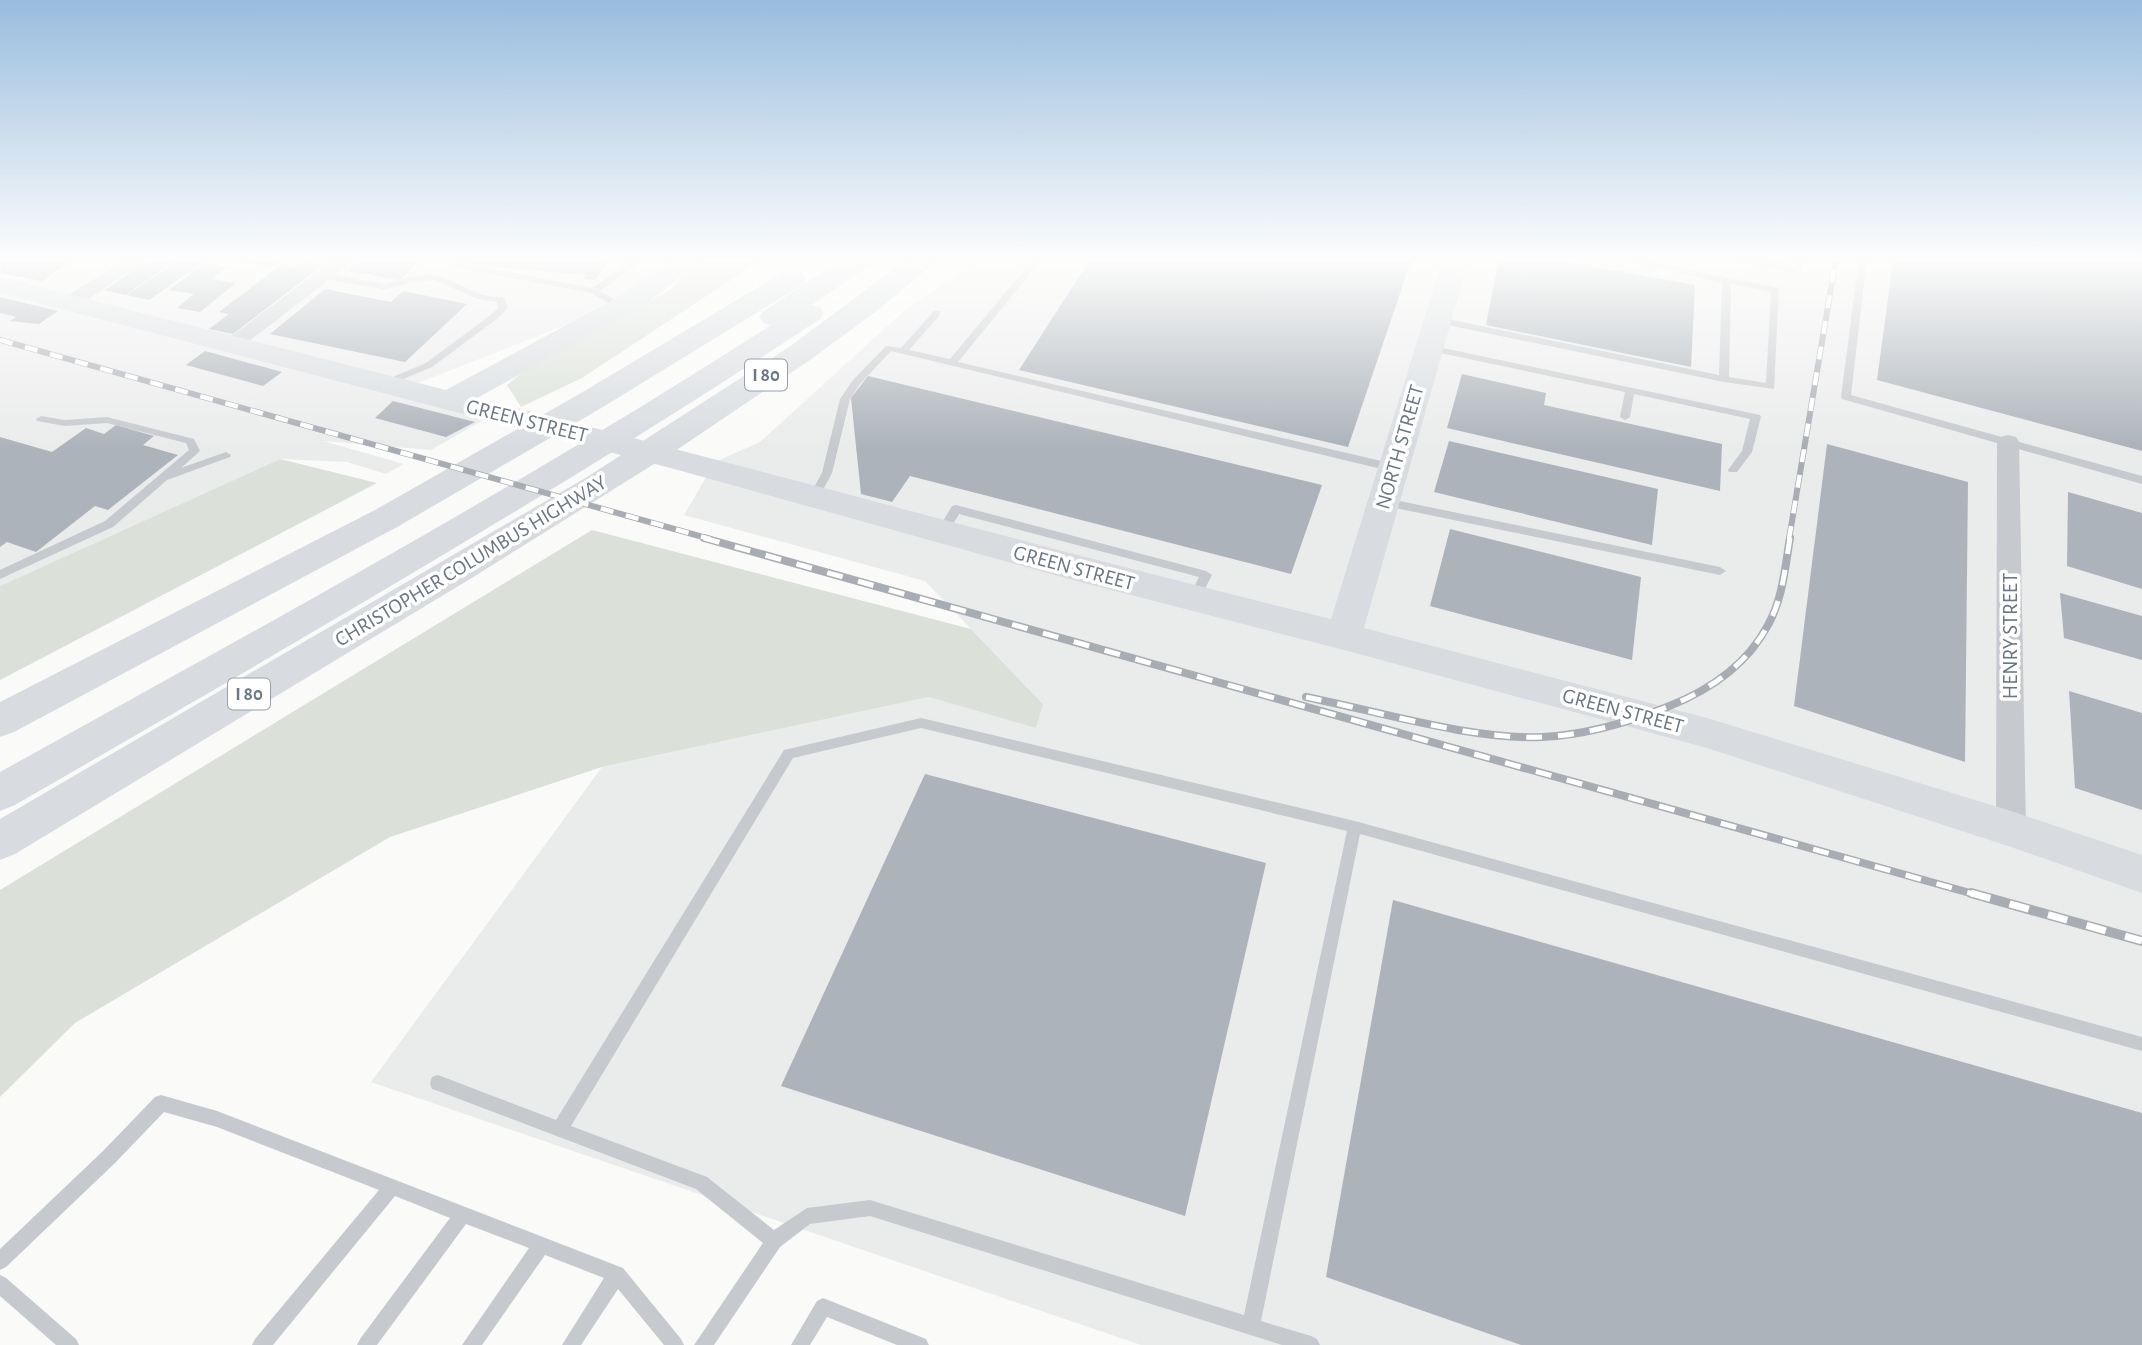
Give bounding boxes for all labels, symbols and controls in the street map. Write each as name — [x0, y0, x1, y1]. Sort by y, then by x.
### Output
road number: I 80 — [745, 360, 787, 390]
street label: NORTH STREET — [1372, 382, 1428, 512]
street label: GREEN STREET — [464, 396, 590, 446]
street label: CHRISTOPHER COLUMBUS HIGHWAY — [332, 471, 610, 651]
street label: GREEN STREET — [1011, 542, 1137, 594]
street label: HENRY STREET — [2000, 573, 2021, 699]
road number: I 80 — [228, 678, 270, 709]
street label: GREEN STREET — [1560, 685, 1686, 737]

